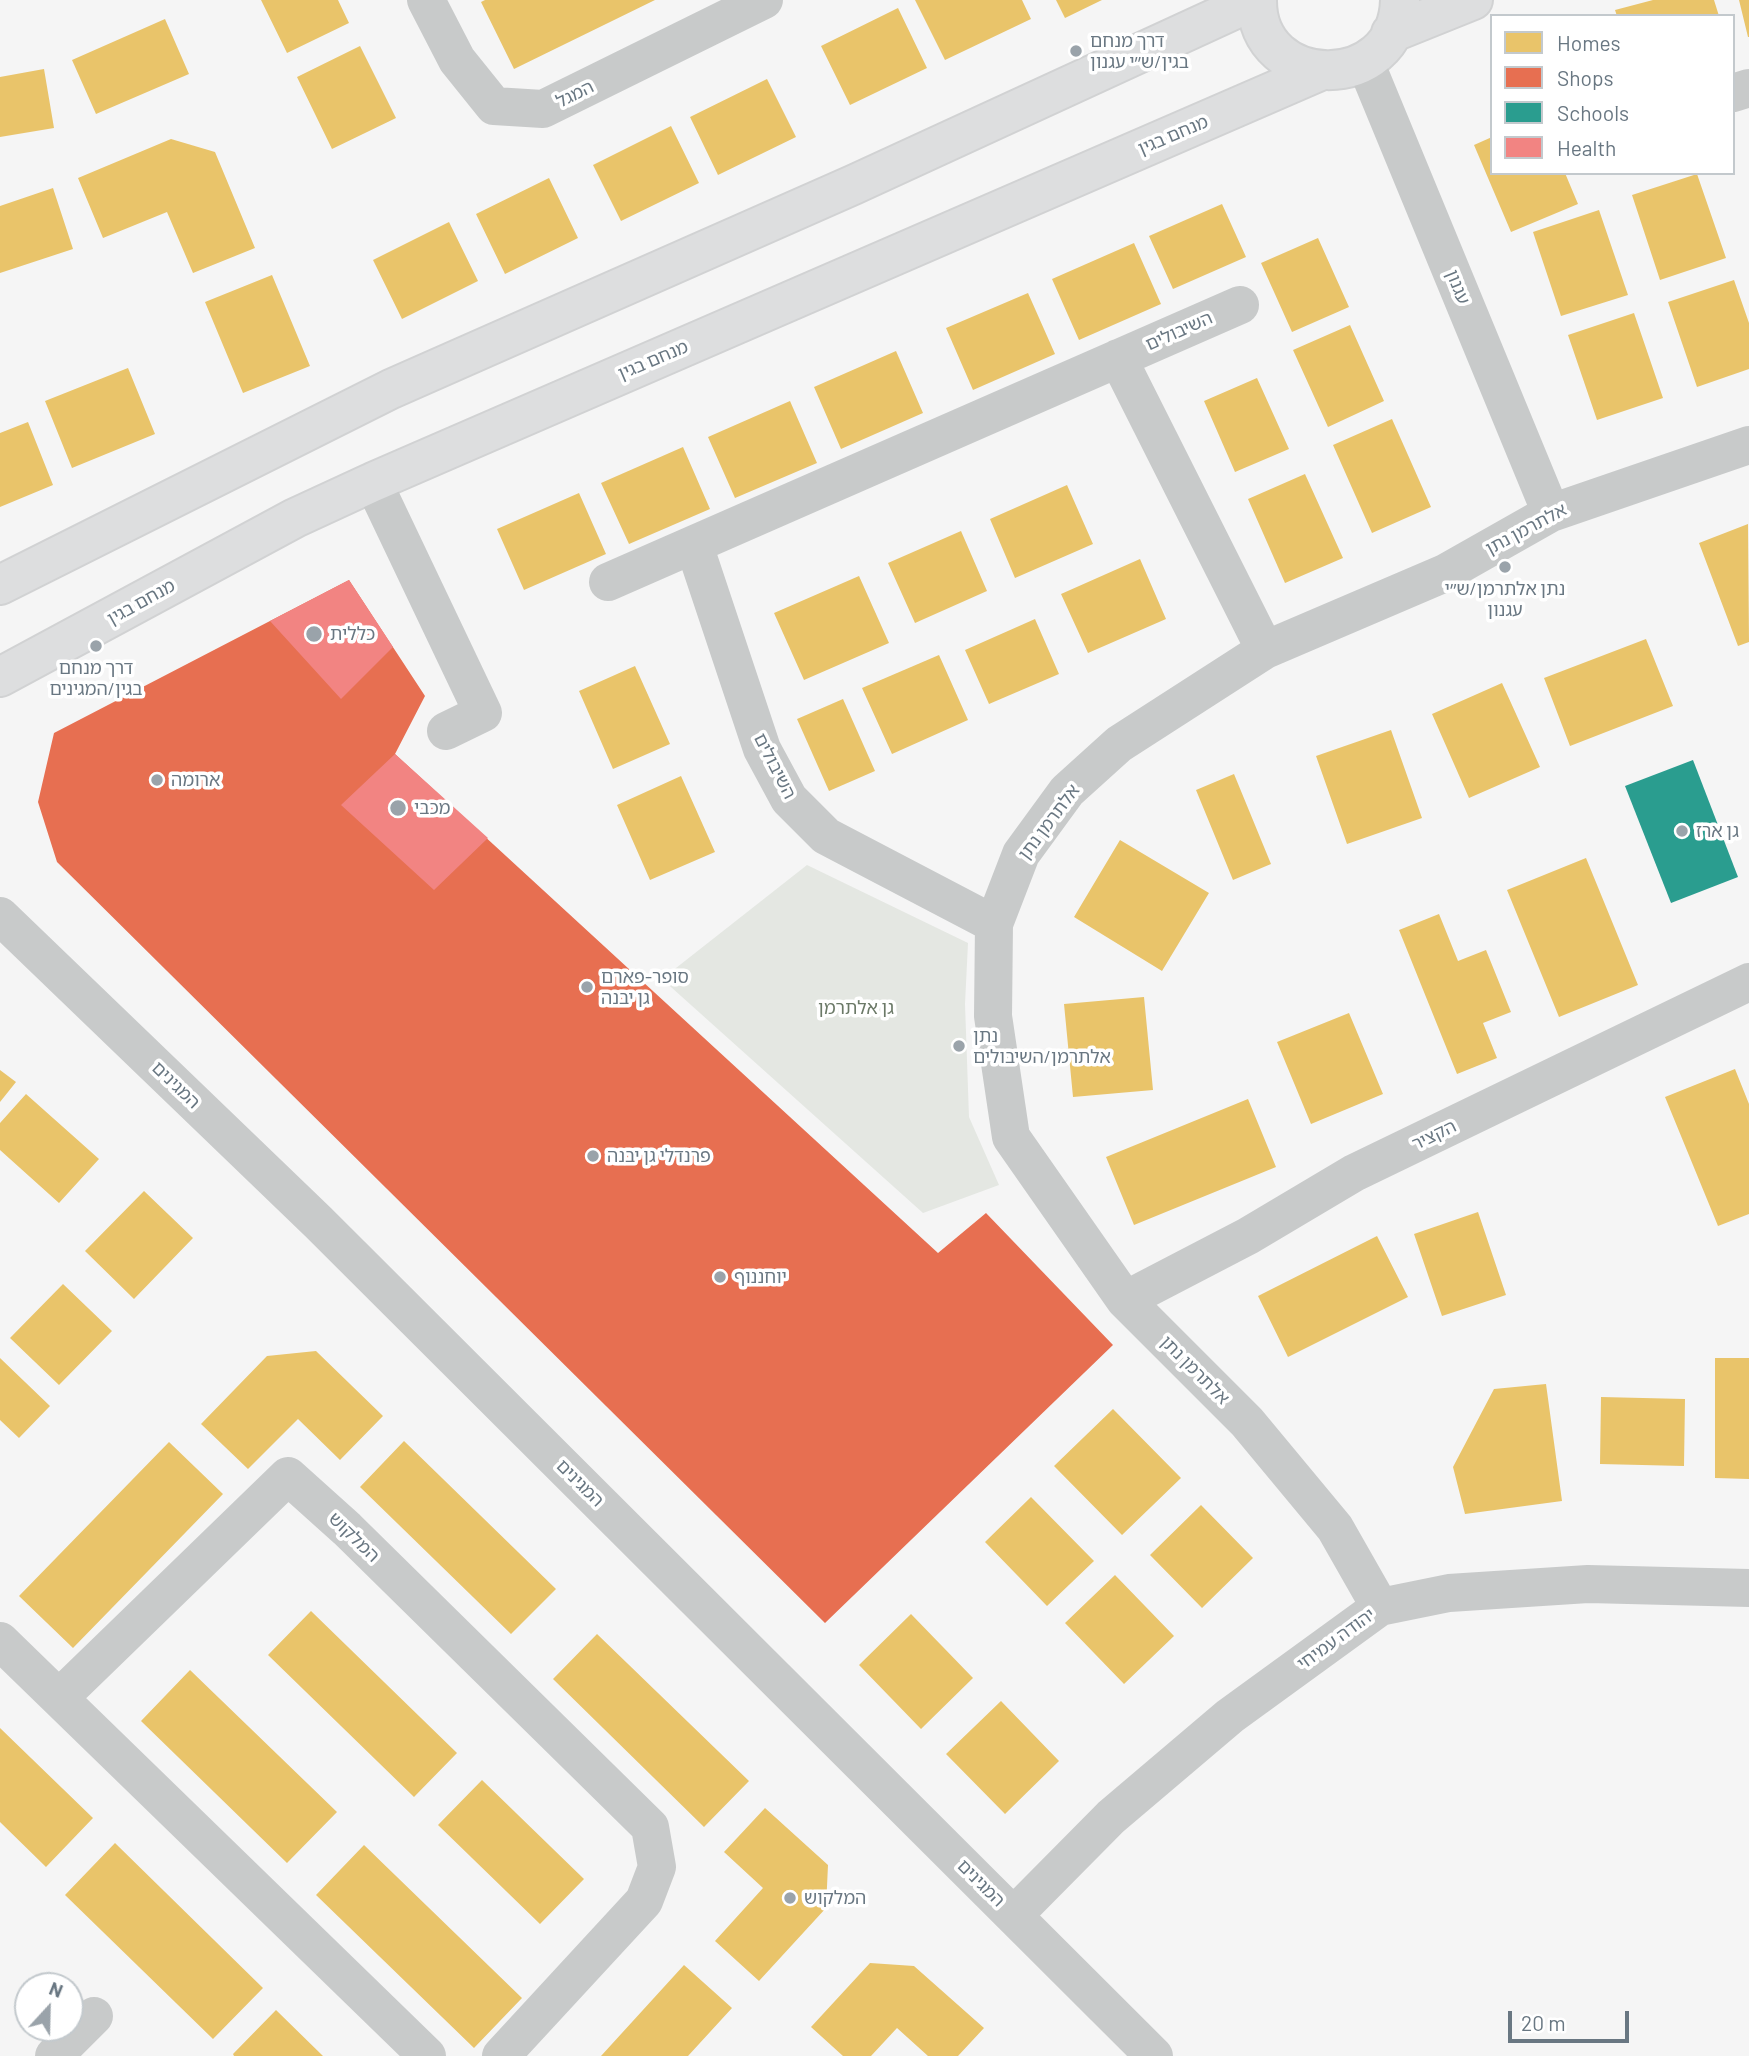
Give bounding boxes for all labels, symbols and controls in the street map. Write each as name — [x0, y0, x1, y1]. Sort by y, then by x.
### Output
legend — [1490, 14, 1735, 175]
place label: דרך מנחם בגין/ש״י עגנון — [1090, 30, 1189, 72]
text: Homes — [1557, 30, 1621, 55]
marker: דרך מנחם בגין/ש״י עגנון — [1068, 43, 1084, 59]
text: Shops — [1557, 65, 1614, 90]
street label: המגל — [553, 76, 597, 112]
text: Schools — [1557, 100, 1629, 125]
street label: מנחם בגין — [1135, 111, 1211, 159]
text: Health — [1557, 135, 1616, 160]
street label: עגנון — [1441, 266, 1475, 308]
street label: השיבולים — [1142, 307, 1216, 355]
street label: מנחם בגין — [615, 336, 691, 384]
street label: אלתרמן נתן — [1482, 499, 1570, 559]
marker: נתן אלתרמן/ש״י עגנון — [1497, 559, 1513, 575]
street label: מנחם בגין — [103, 575, 179, 629]
place label: נתן אלתרמן/ש״י עגנון — [1445, 578, 1565, 620]
place label: כללית — [330, 623, 375, 645]
marker: כללית — [304, 624, 324, 644]
marker: דרך מנחם בגין/המגינים — [88, 638, 104, 654]
place label: דרך מנחם בגין/המגינים — [49, 657, 143, 700]
street label: השיבולים — [749, 730, 801, 802]
place label: ארומה — [171, 769, 220, 791]
marker: ארומה — [149, 772, 165, 788]
street label: אלתרמן נתן — [1014, 780, 1084, 864]
place label: מכבי — [414, 797, 450, 819]
marker: מכבי — [388, 798, 408, 818]
place label: גן ארז — [1696, 820, 1739, 842]
marker: גן ארז — [1674, 823, 1690, 839]
place label: סופר-פארם גן יבנה — [601, 966, 689, 1009]
marker: סופר-פארם גן יבנה — [579, 979, 595, 995]
park label: גן אלתרמן — [818, 997, 894, 1019]
place label: נתן אלתרמן/השיבולים — [973, 1025, 1111, 1068]
marker: נתן אלתרמן/השיבולים — [951, 1038, 967, 1054]
street label: המגינים — [148, 1057, 204, 1113]
street label: הקציר — [1408, 1115, 1460, 1155]
place label: פרנדלי גן יבנה — [607, 1145, 711, 1167]
marker: פרנדלי גן יבנה — [585, 1148, 601, 1164]
place label: יוחננוף — [734, 1266, 787, 1288]
marker: יוחננוף — [712, 1269, 728, 1285]
street label: אלתרמן נתן — [1156, 1331, 1234, 1409]
street label: המגינים — [552, 1455, 608, 1511]
street label: המלקוש — [324, 1508, 384, 1566]
street label: יהודה עמיחי — [1293, 1604, 1379, 1674]
street label: המגינים — [953, 1855, 1009, 1911]
place label: המלקוש — [804, 1887, 866, 1909]
marker: המלקוש — [782, 1890, 798, 1906]
north arrow — [14, 1972, 84, 2042]
text: N — [46, 1976, 66, 2002]
scale bar — [1511, 1996, 1632, 2040]
text: 20 m — [1521, 2010, 1566, 2035]

